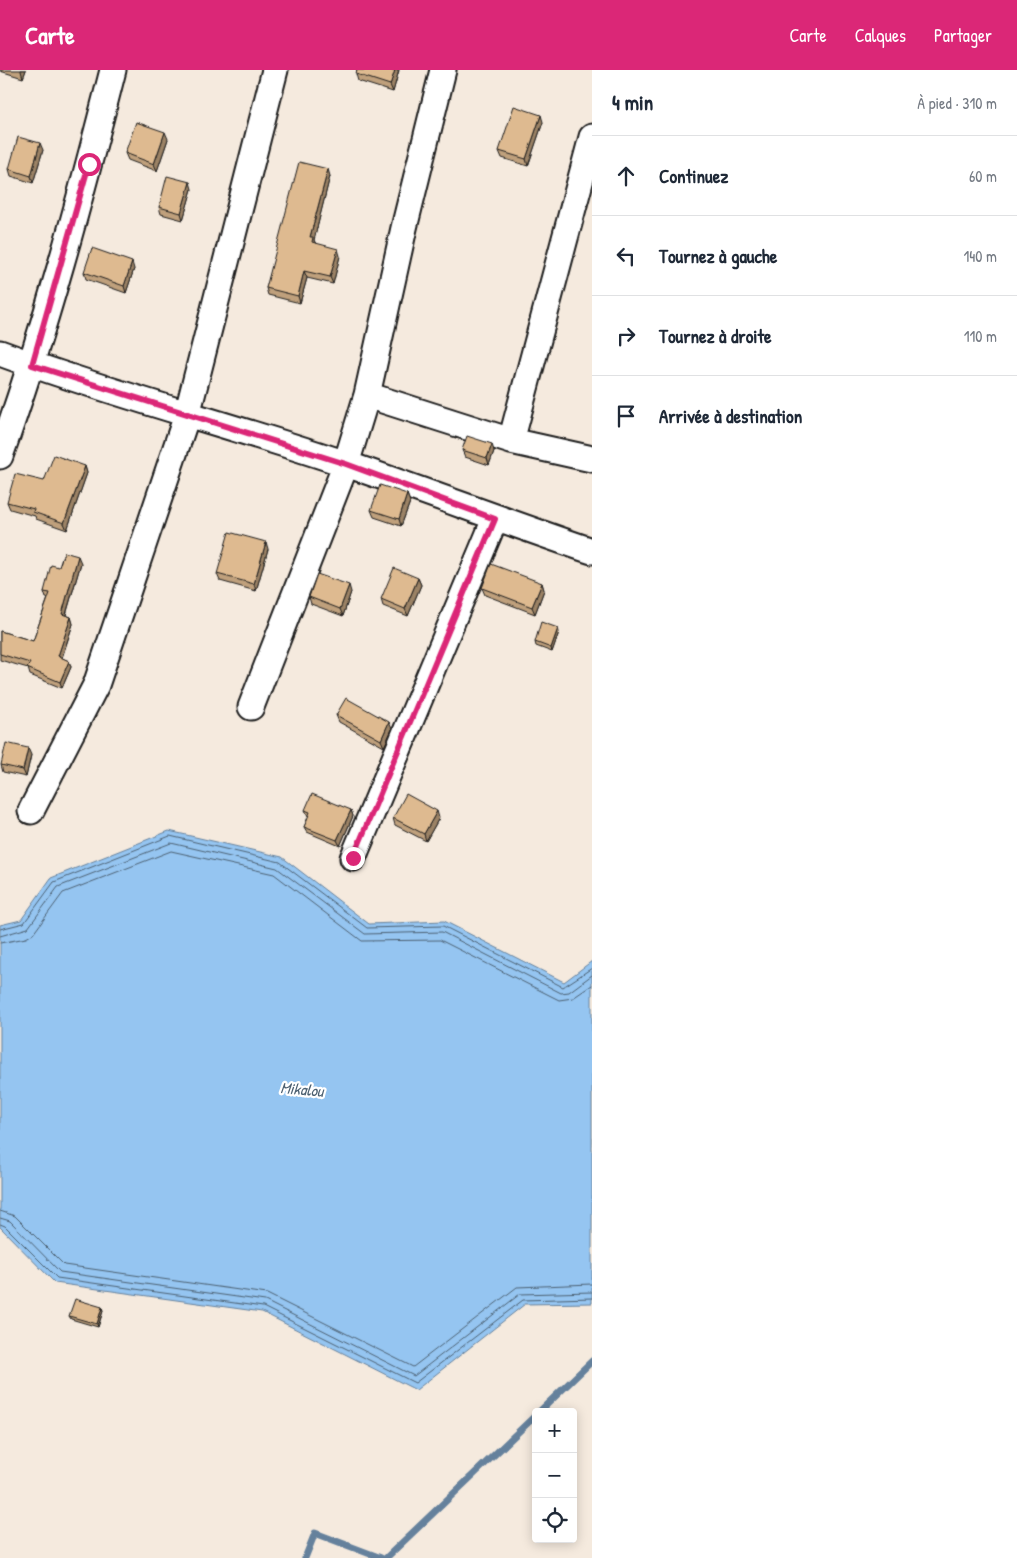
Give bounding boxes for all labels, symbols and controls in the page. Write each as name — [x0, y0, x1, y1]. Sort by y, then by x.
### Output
text: Carte — [25, 19, 75, 51]
text: Carte — [789, 23, 827, 48]
text: Calques — [855, 23, 906, 48]
text: Partager — [934, 23, 992, 48]
text: 4 min — [612, 88, 653, 117]
text: À pied · 310 m — [917, 92, 997, 114]
route start — [78, 153, 101, 176]
icon: ahead — [612, 162, 640, 190]
text: Continuez — [659, 163, 728, 189]
text: 60 m — [969, 165, 997, 187]
icon: left — [612, 242, 640, 270]
text: Tournez à gauche — [659, 243, 777, 269]
text: 140 m — [963, 245, 997, 267]
icon: right — [612, 322, 640, 350]
text: Tournez à droite — [659, 323, 772, 349]
text: 110 m — [964, 325, 997, 347]
icon: arrive — [612, 402, 640, 430]
text: Arrivée à destination — [659, 403, 802, 429]
route end — [342, 847, 365, 870]
water label: Mikalou — [280, 1076, 326, 1102]
map controls — [532, 1408, 577, 1543]
button: + — [532, 1408, 577, 1453]
button: − — [532, 1453, 577, 1498]
button: locate — [532, 1498, 577, 1543]

